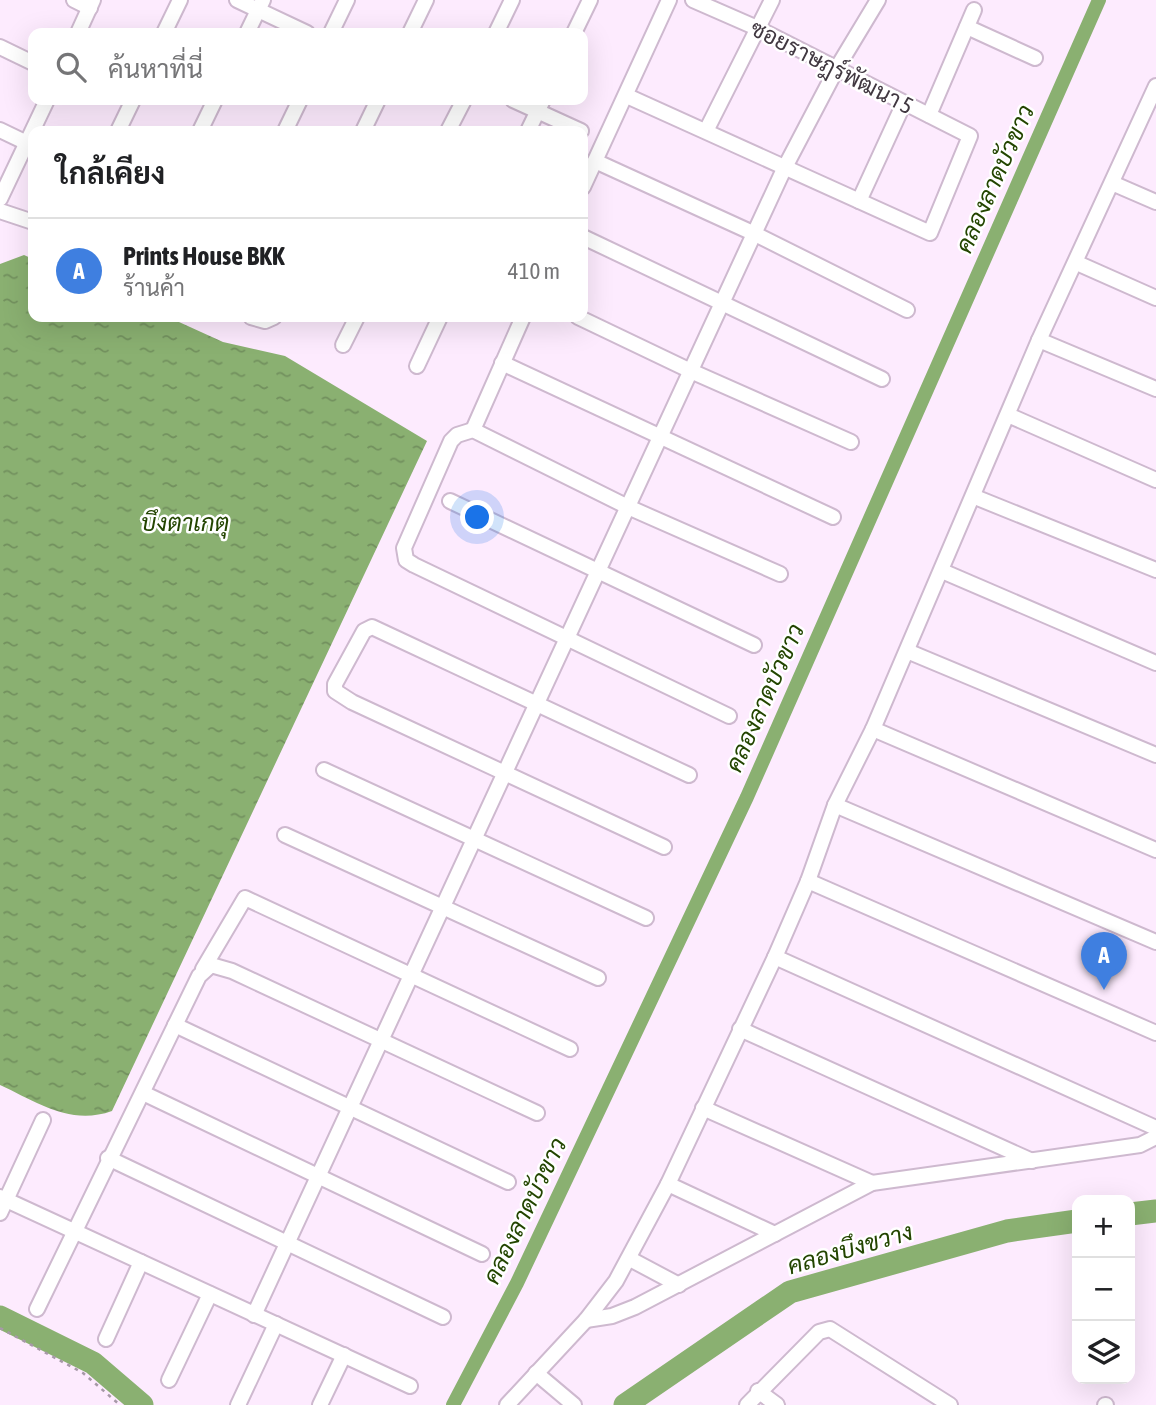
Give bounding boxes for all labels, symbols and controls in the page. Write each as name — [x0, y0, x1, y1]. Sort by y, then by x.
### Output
street label: ซอยราษฎร์พัฒนา 5 — [745, 12, 919, 122]
search box — [28, 28, 588, 105]
icon: search — [52, 48, 90, 86]
text: ค้นหาที่นี่ — [108, 54, 203, 84]
water label: คลองลาดบัวขาว — [950, 101, 1039, 257]
text: ใกล้เคียง — [56, 156, 165, 190]
text: Prints House BKK — [123, 241, 284, 271]
text: A — [73, 258, 85, 284]
text: 410 m — [508, 258, 560, 284]
text: ร้านค้า — [123, 275, 185, 301]
your location — [460, 500, 494, 534]
water label: บึงตาเกตุ — [141, 509, 229, 539]
water label: คลองลาดบัวขาว — [720, 620, 809, 776]
pin: A — [1081, 932, 1127, 990]
water label: คลองลาดบัวขาว — [478, 1133, 572, 1288]
map controls — [1072, 1195, 1135, 1384]
button: + — [1072, 1195, 1135, 1258]
water label: คลองบึงขวาง — [784, 1218, 916, 1279]
button: − — [1072, 1258, 1135, 1321]
button: layers — [1072, 1321, 1135, 1384]

